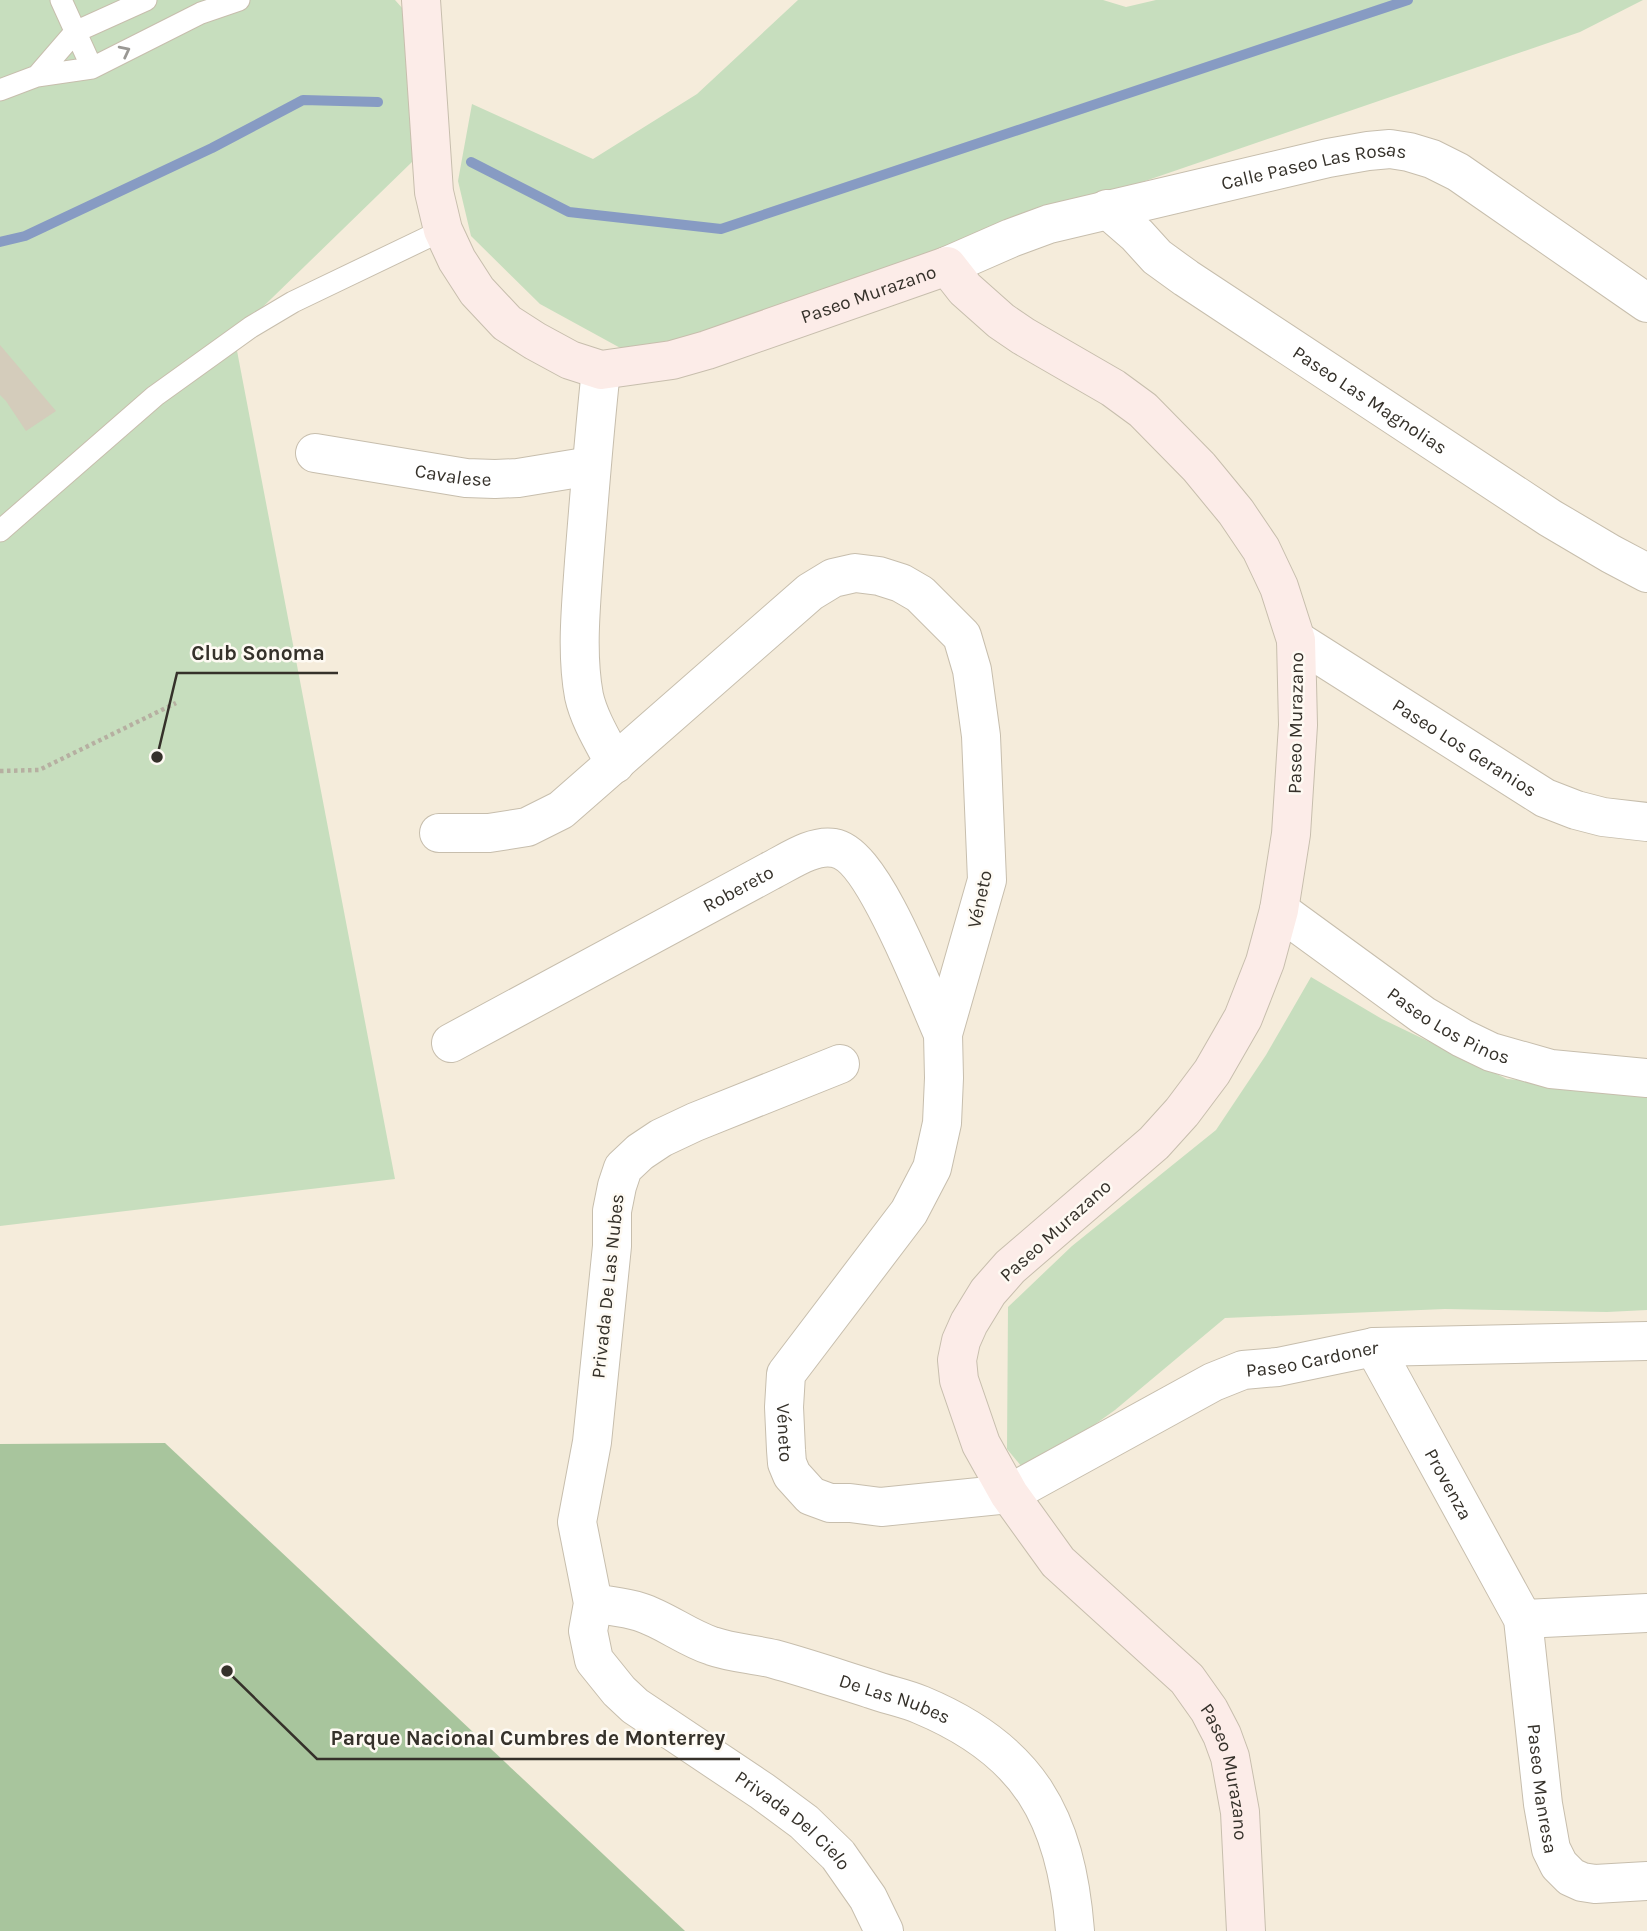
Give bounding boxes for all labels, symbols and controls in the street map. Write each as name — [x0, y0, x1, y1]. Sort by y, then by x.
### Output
one-way arrow — [118, 46, 130, 60]
street label: Calle Paseo Las Rosas — [1219, 139, 1408, 195]
street label: Paseo Murazano — [798, 261, 939, 328]
street label: Paseo Las Magnolias — [1288, 342, 1451, 459]
street label: Cavalese — [413, 460, 492, 491]
callout: Club Sonoma — [177, 631, 338, 673]
text: Club Sonoma — [191, 641, 325, 665]
street label: Paseo Murazano — [1284, 652, 1308, 794]
street label: Paseo Los Geranios — [1388, 694, 1540, 802]
street label: Robereto — [699, 861, 778, 917]
street label: Véneto — [963, 868, 997, 930]
street label: Paseo Los Pinos — [1383, 983, 1512, 1069]
street label: Paseo Murazano — [996, 1175, 1116, 1286]
street label: Privada De Las Nubes — [587, 1193, 629, 1379]
street label: Paseo Cardoner — [1245, 1337, 1379, 1382]
street label: Véneto — [772, 1403, 797, 1463]
street label: Provenza — [1420, 1445, 1476, 1524]
street label: De Las Nubes — [836, 1670, 954, 1729]
street label: Paseo Murazano — [1196, 1699, 1251, 1841]
callout: Parque Nacional Cumbres de Monterrey — [317, 1717, 740, 1759]
street label: Paseo Manresa — [1522, 1723, 1562, 1856]
text: Parque Nacional Cumbres de Monterrey — [331, 1726, 726, 1751]
street label: Privada Del Cielo — [731, 1766, 855, 1874]

